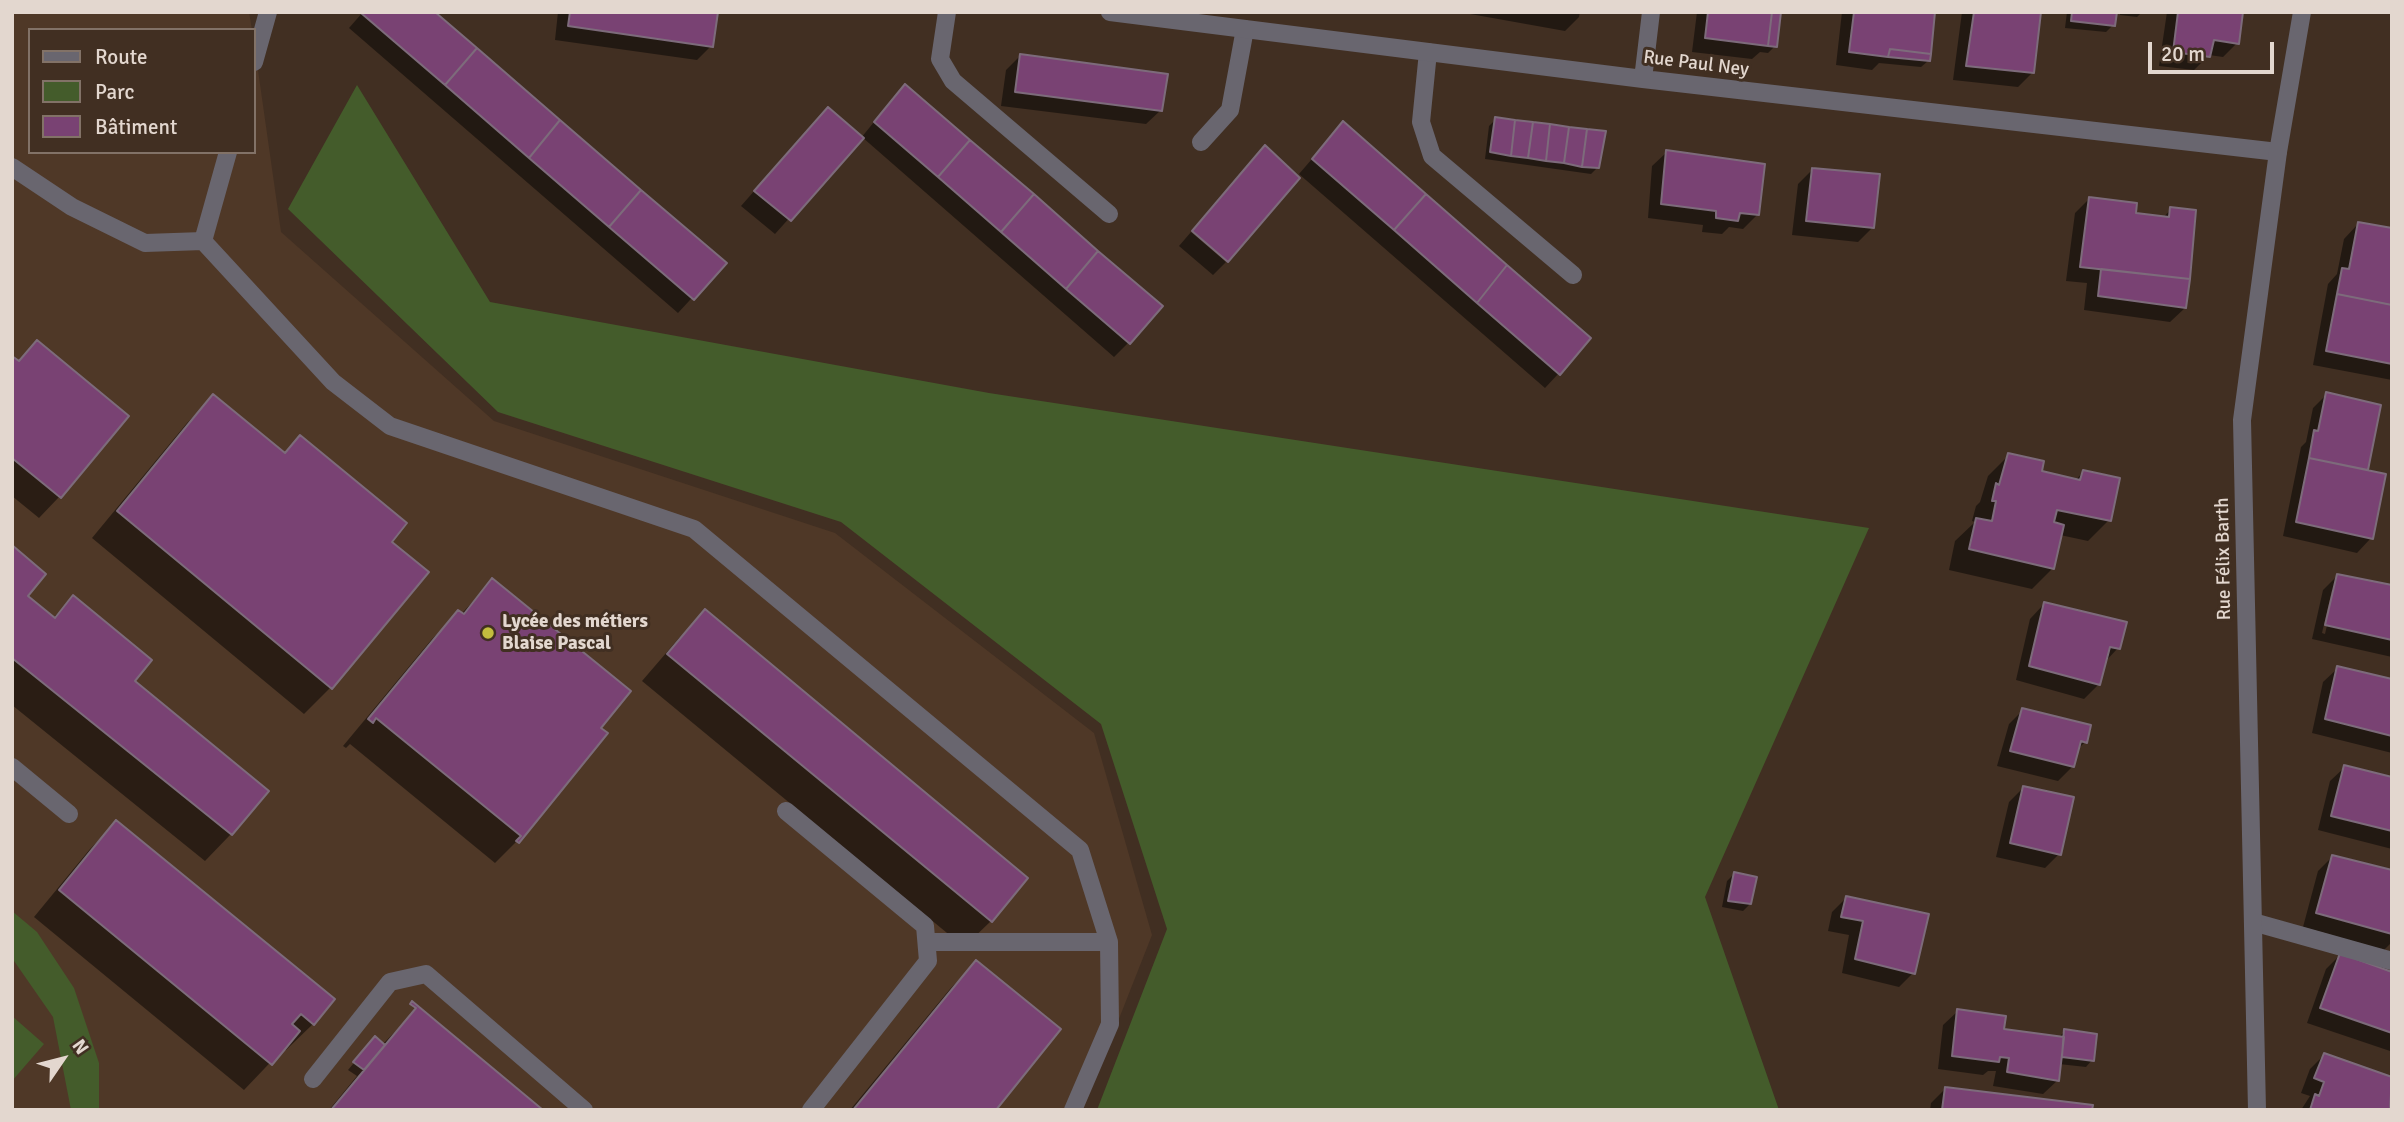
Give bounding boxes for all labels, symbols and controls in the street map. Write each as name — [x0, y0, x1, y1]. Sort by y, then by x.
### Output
legend — [28, 28, 256, 154]
scale bar — [2152, 28, 2278, 72]
text: 20 m — [2161, 41, 2205, 67]
text: Route — [95, 44, 147, 70]
street label: Rue Paul Ney — [1642, 46, 1750, 82]
text: Parc — [95, 79, 134, 105]
text: Bâtiment — [95, 114, 177, 140]
street label: Rue Félix Barth — [2212, 497, 2236, 621]
place label: Lycée des métiers Blaise Pascal — [502, 611, 648, 655]
marker: Lycée des métiers Blaise Pascal — [480, 625, 496, 641]
north arrow — [28, 1024, 98, 1094]
text: N — [67, 1035, 94, 1059]

